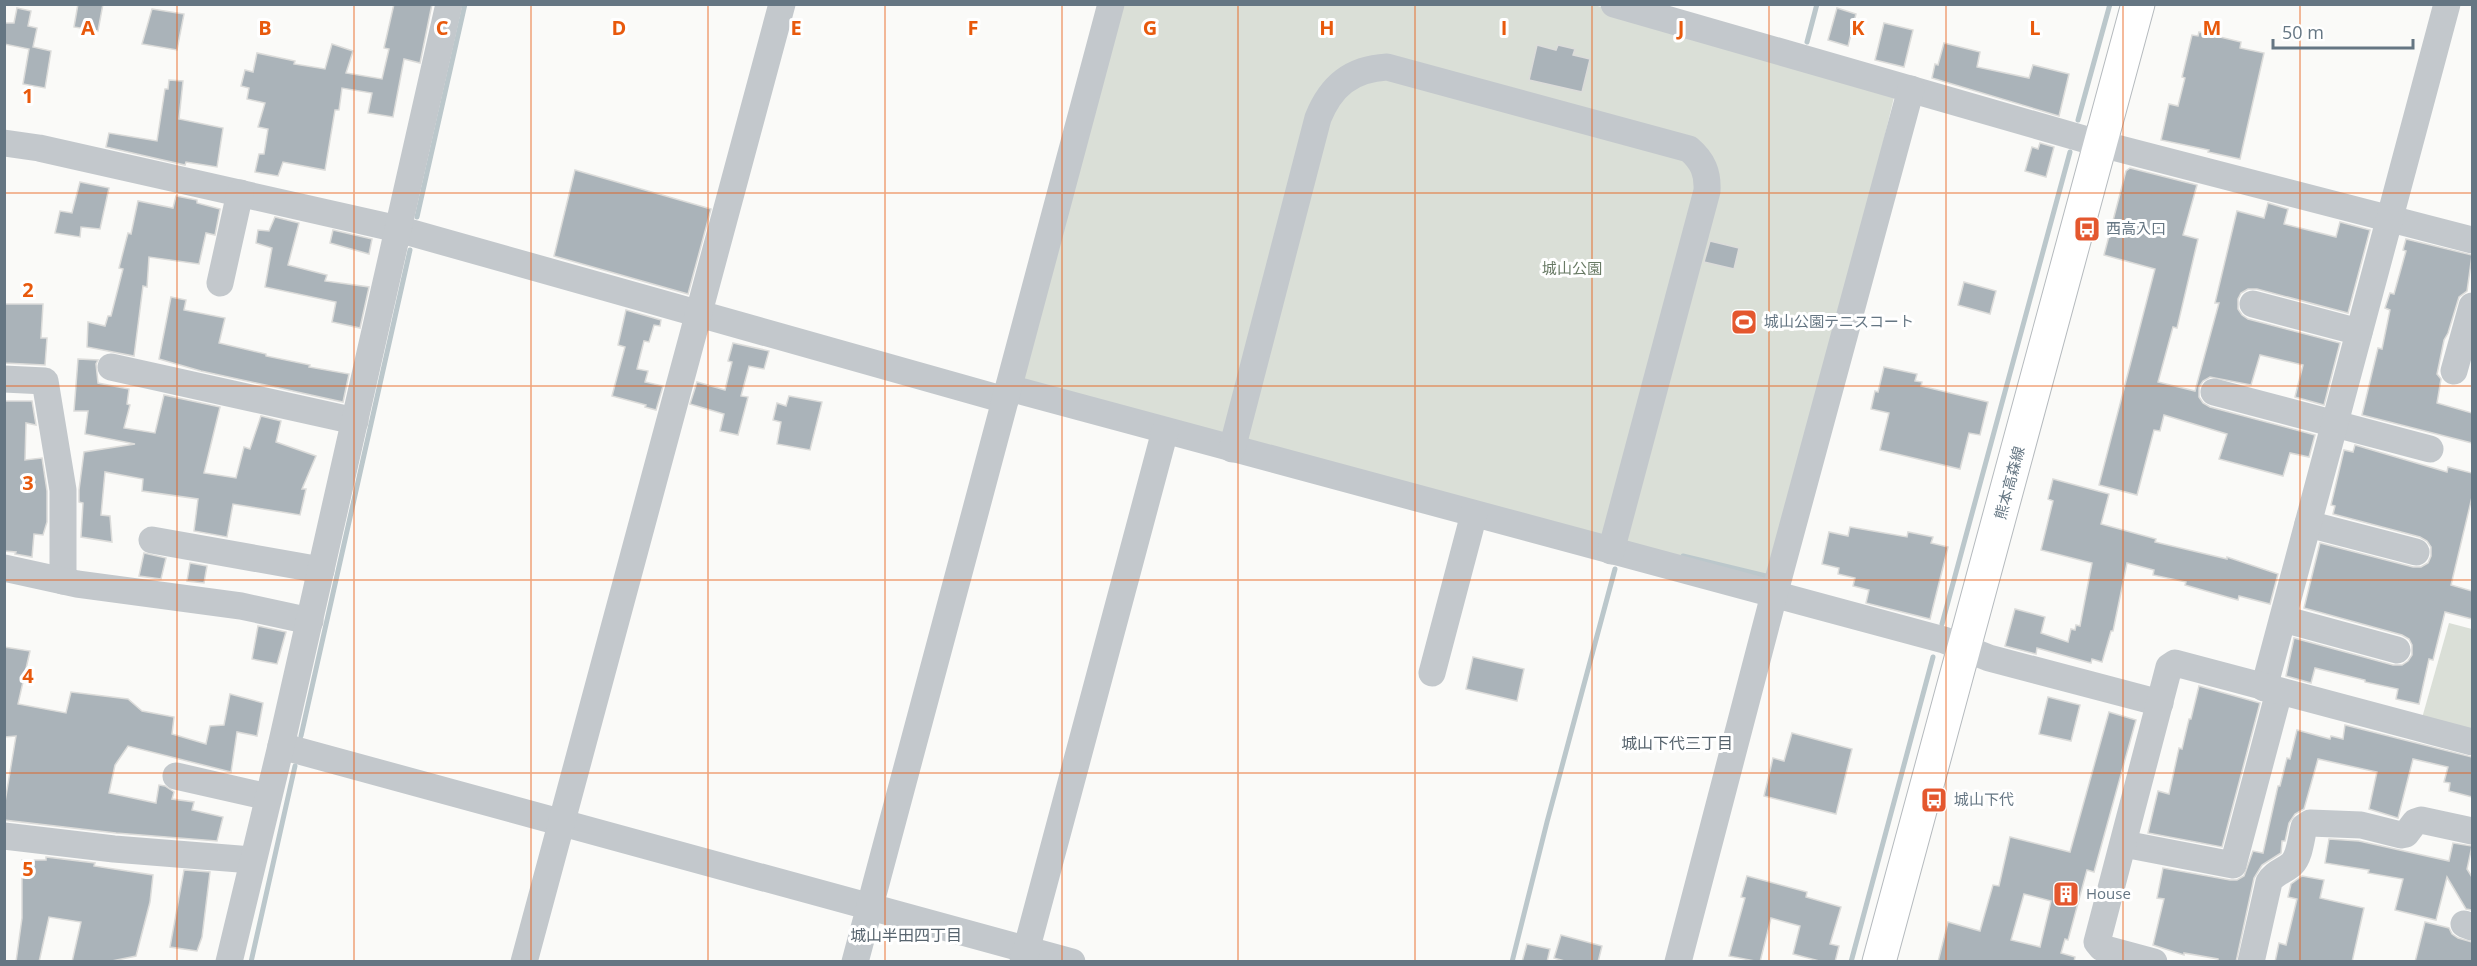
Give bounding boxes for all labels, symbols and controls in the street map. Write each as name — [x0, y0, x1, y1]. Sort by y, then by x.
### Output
scale bar — [2273, 12, 2412, 50]
text: A — [81, 14, 95, 41]
text: B — [258, 14, 272, 41]
text: C — [436, 14, 449, 41]
text: D — [612, 14, 626, 41]
text: E — [790, 14, 802, 41]
text: F — [968, 14, 978, 41]
text: G — [1143, 14, 1157, 41]
text: H — [1319, 14, 1335, 41]
text: I — [1501, 14, 1507, 41]
text: J — [1676, 14, 1684, 41]
text: K — [1851, 14, 1865, 41]
text: L — [2029, 14, 2041, 41]
text: M — [2203, 14, 2221, 41]
text: 50 m — [2282, 20, 2324, 44]
text: 1 — [22, 82, 34, 109]
bus stop icon: 西高入口 — [2072, 214, 2102, 244]
place label: 西高入口 — [2106, 218, 2166, 238]
park label: 城山公園 — [1542, 258, 1602, 278]
text: 2 — [22, 276, 34, 303]
sports icon: 城山公園テニスコート — [1729, 307, 1759, 337]
place label: 城山公園テニスコート — [1764, 311, 1914, 331]
street label: 熊本高森線 — [1990, 444, 2028, 522]
text: 3 — [22, 469, 34, 496]
text: 4 — [22, 662, 34, 689]
district label: 城山下代三丁目 — [1621, 732, 1733, 754]
bus stop icon: 城山下代 — [1919, 785, 1949, 815]
place label: 城山下代 — [1954, 789, 2014, 809]
text: 5 — [22, 855, 34, 882]
building icon: House — [2051, 879, 2081, 909]
place label: House — [2086, 883, 2131, 903]
district label: 城山半田四丁目 — [850, 924, 962, 946]

